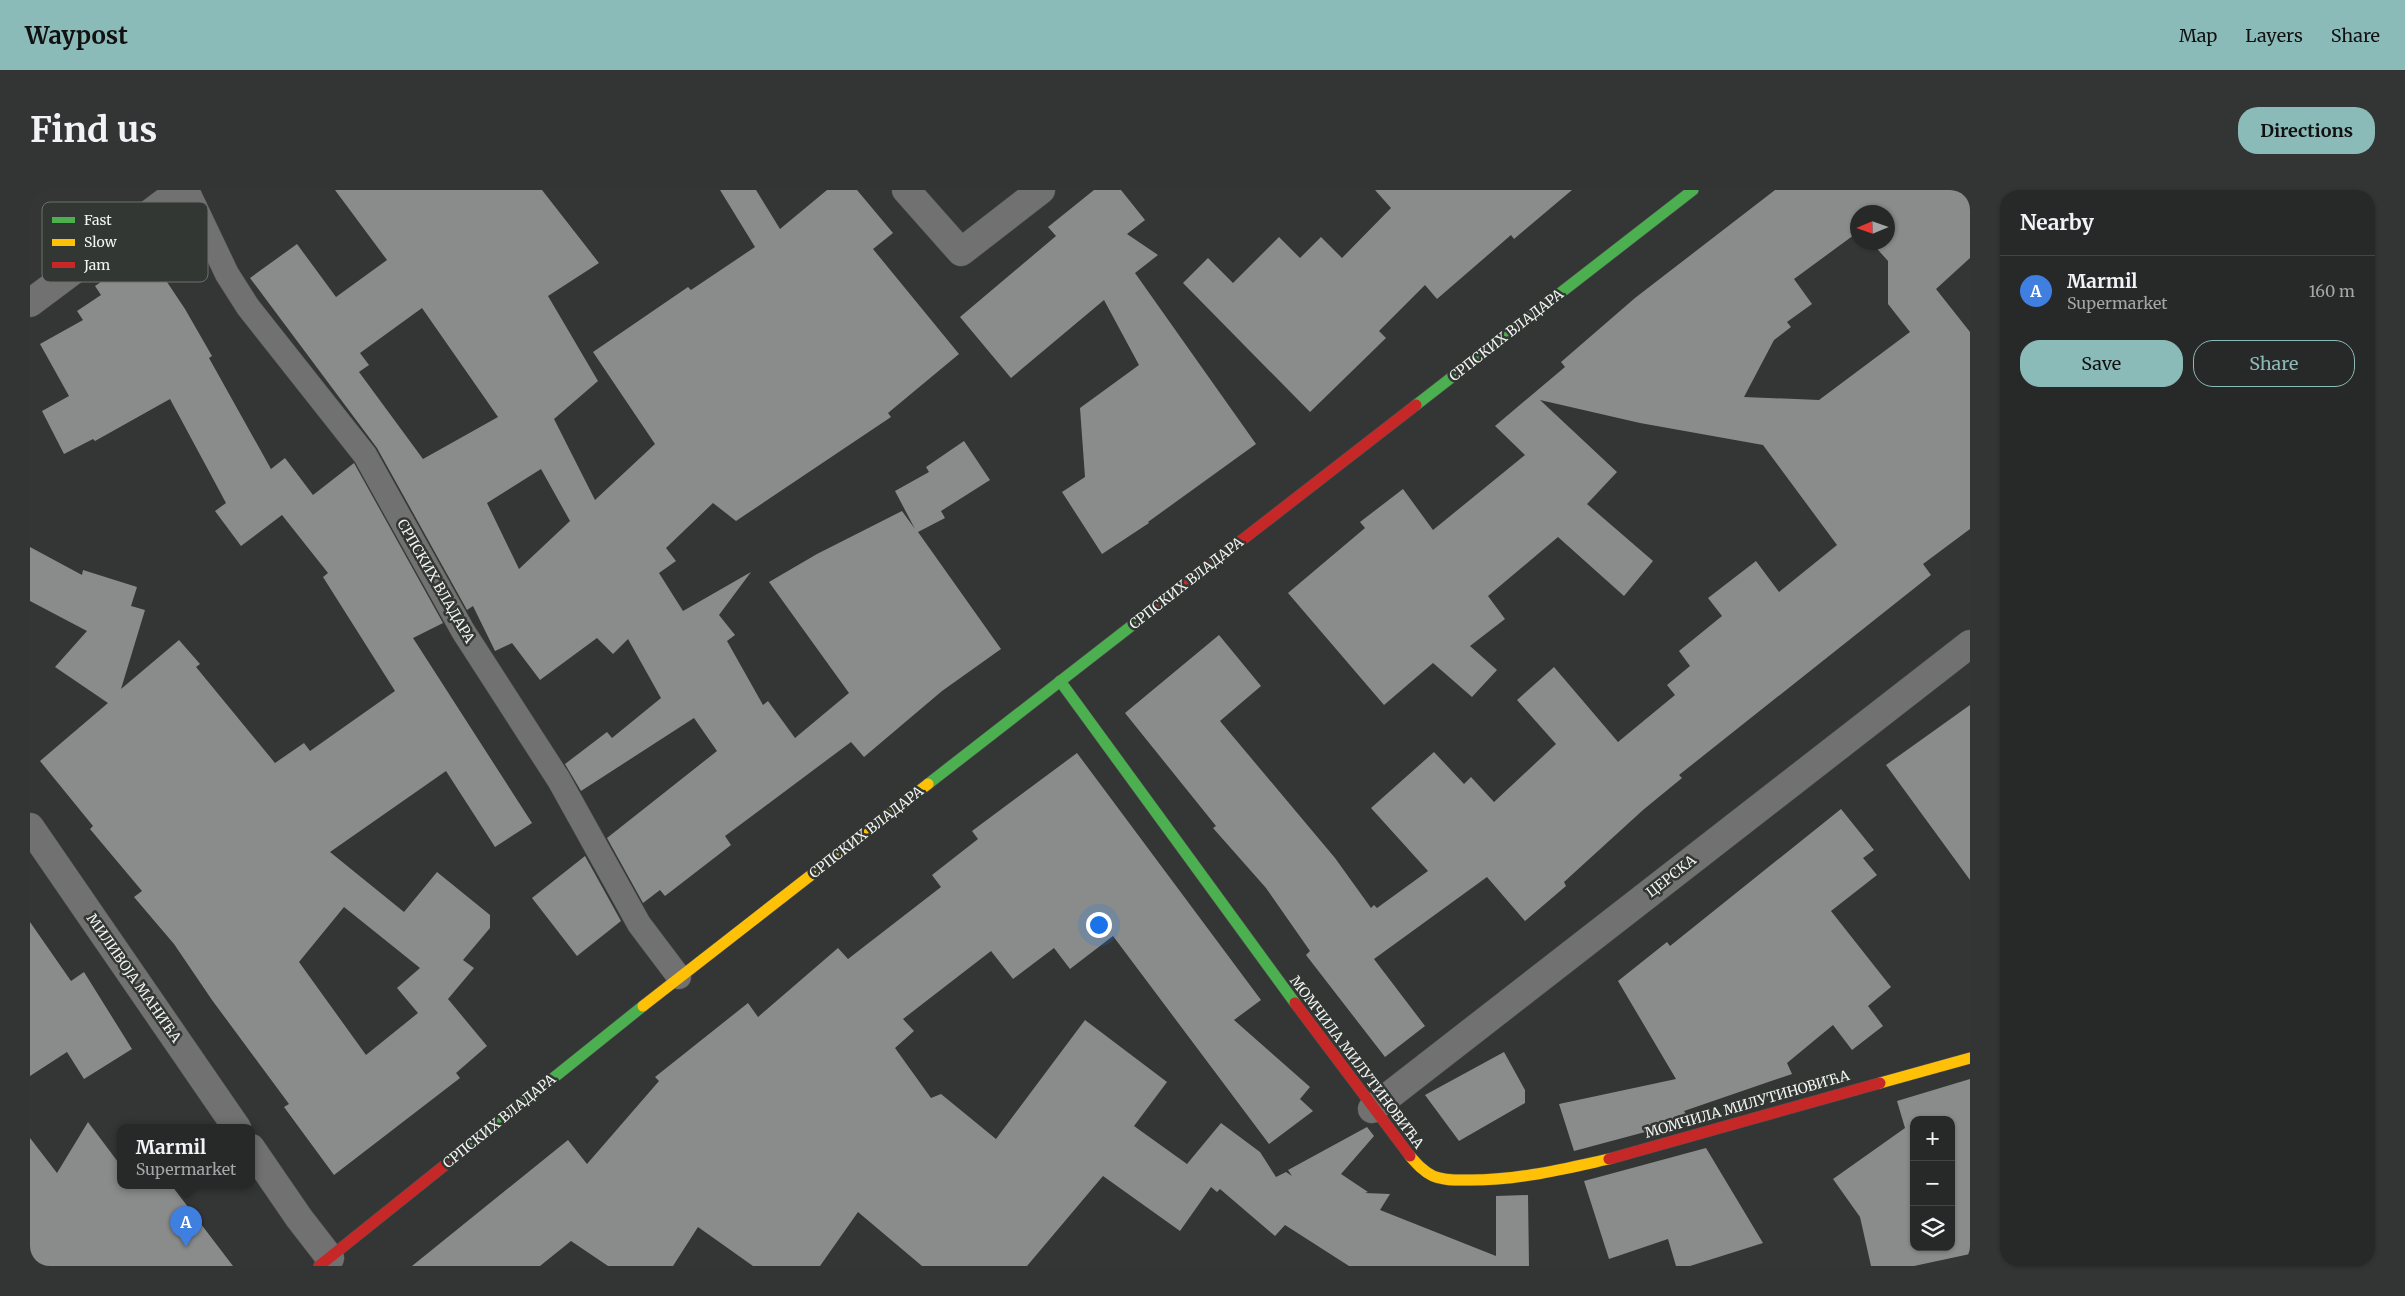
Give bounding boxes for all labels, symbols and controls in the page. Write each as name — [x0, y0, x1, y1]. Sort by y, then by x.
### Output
text: Waypost — [25, 20, 128, 51]
text: Map — [2179, 24, 2217, 47]
text: Layers — [2245, 24, 2303, 47]
text: Share — [2331, 24, 2380, 47]
button: Directions — [2238, 107, 2375, 154]
text: Find us — [30, 108, 157, 152]
legend — [42, 202, 208, 282]
north arrow — [1850, 205, 1895, 250]
text: Nearby — [2020, 209, 2094, 236]
text: Fast — [84, 211, 112, 229]
text: Slow — [84, 233, 117, 251]
text: Jam — [83, 256, 110, 274]
text: Marmil — [2067, 269, 2138, 293]
text: A — [2030, 281, 2042, 301]
text: 160 m — [2309, 281, 2355, 301]
street label: СРПСКИХ ВЛАДАРА — [1445, 285, 1567, 385]
text: Supermarket — [2067, 293, 2168, 313]
button: Save — [2020, 340, 2183, 387]
button: Share — [2193, 340, 2355, 387]
street label: СРПСКИХ ВЛАДАРА — [393, 516, 479, 646]
street label: СРПСКИХ ВЛАДАРА — [1125, 533, 1247, 633]
street label: СРПСКИХ ВЛАДАРА — [805, 782, 927, 882]
street label: ЦЕРСКА — [1642, 851, 1700, 901]
street label: МИЛИВОЈА МАНИЋА — [83, 910, 185, 1046]
your location — [1086, 912, 1112, 938]
street label: МОМЧИЛА МИЛУТИНОВИЋА — [1286, 972, 1428, 1152]
street label: МОМЧИЛА МИЛУТИНОВИЋА — [1643, 1066, 1851, 1142]
street label: СРПСКИХ ВЛАДАРА — [439, 1070, 559, 1172]
map controls — [1910, 1116, 1955, 1251]
button: + — [1910, 1116, 1955, 1161]
popup — [117, 1124, 255, 1189]
text: Marmil — [136, 1135, 206, 1159]
text: Supermarket — [136, 1159, 236, 1179]
button: − — [1910, 1161, 1955, 1206]
pin: A — [170, 1206, 202, 1247]
button: layers — [1910, 1206, 1955, 1251]

